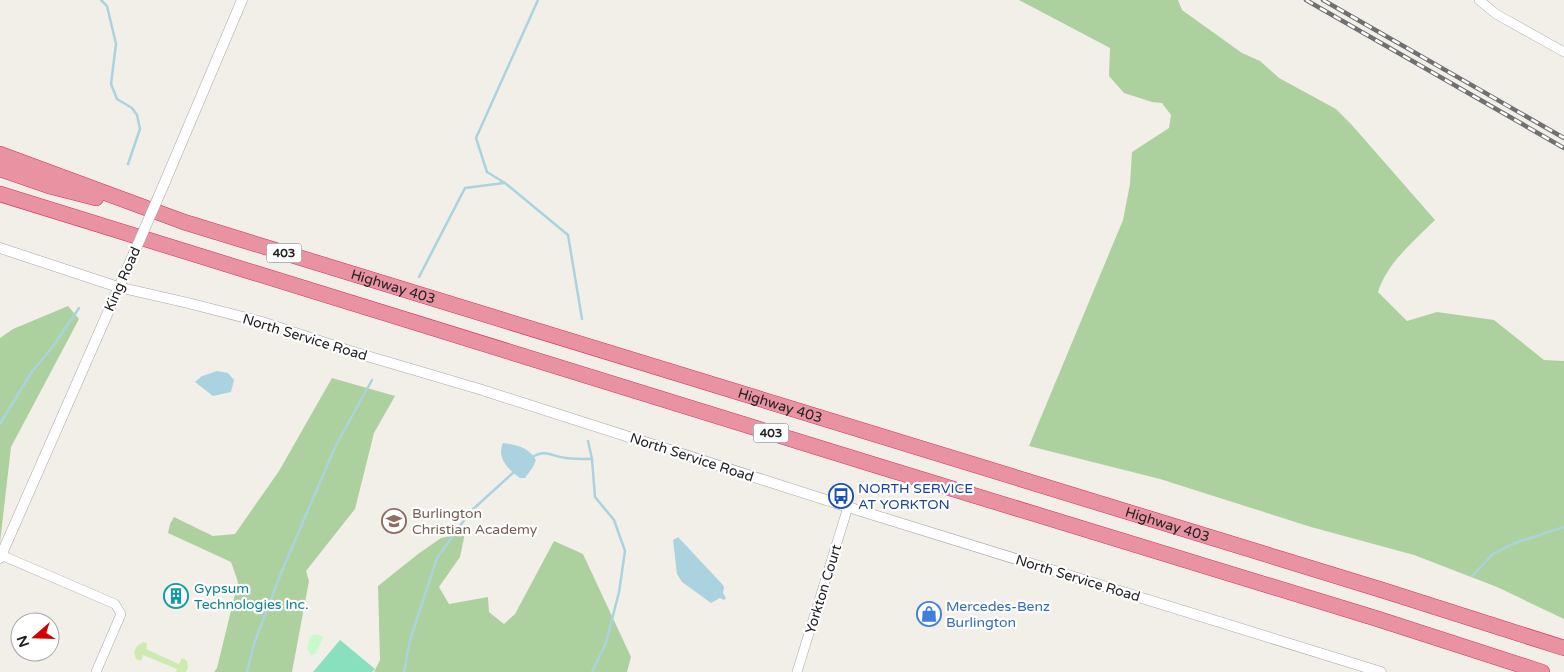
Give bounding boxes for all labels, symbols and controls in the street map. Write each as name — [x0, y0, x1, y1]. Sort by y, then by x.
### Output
street label: King Road — [101, 244, 144, 314]
road number: 403 — [266, 244, 302, 262]
street label: Highway 403 — [349, 266, 437, 308]
street label: North Service Road — [240, 310, 369, 365]
street label: Highway 403 — [736, 385, 825, 427]
road number: 403 — [754, 423, 788, 442]
street label: North Service Road — [628, 429, 756, 486]
place label: NORTH SERVICE AT YORKTON — [858, 480, 973, 513]
bus stop icon: NORTH SERVICE AT YORKTON — [828, 483, 854, 509]
street label: Highway 403 — [1123, 504, 1212, 546]
place label: Burlington Christian Academy — [412, 505, 538, 538]
school or university icon: Burlington Christian Academy — [381, 508, 407, 534]
street label: Yorkton Court — [802, 542, 845, 636]
street label: North Service Road — [1013, 551, 1142, 606]
place label: Gypsum Technologies Inc. — [194, 580, 309, 613]
building icon: Gypsum Technologies Inc. — [163, 583, 189, 609]
place label: Mercedes-Benz Burlington — [946, 598, 1050, 631]
shop icon: Mercedes-Benz Burlington — [916, 601, 942, 627]
north arrow — [10, 612, 60, 662]
text: N — [13, 633, 33, 649]

